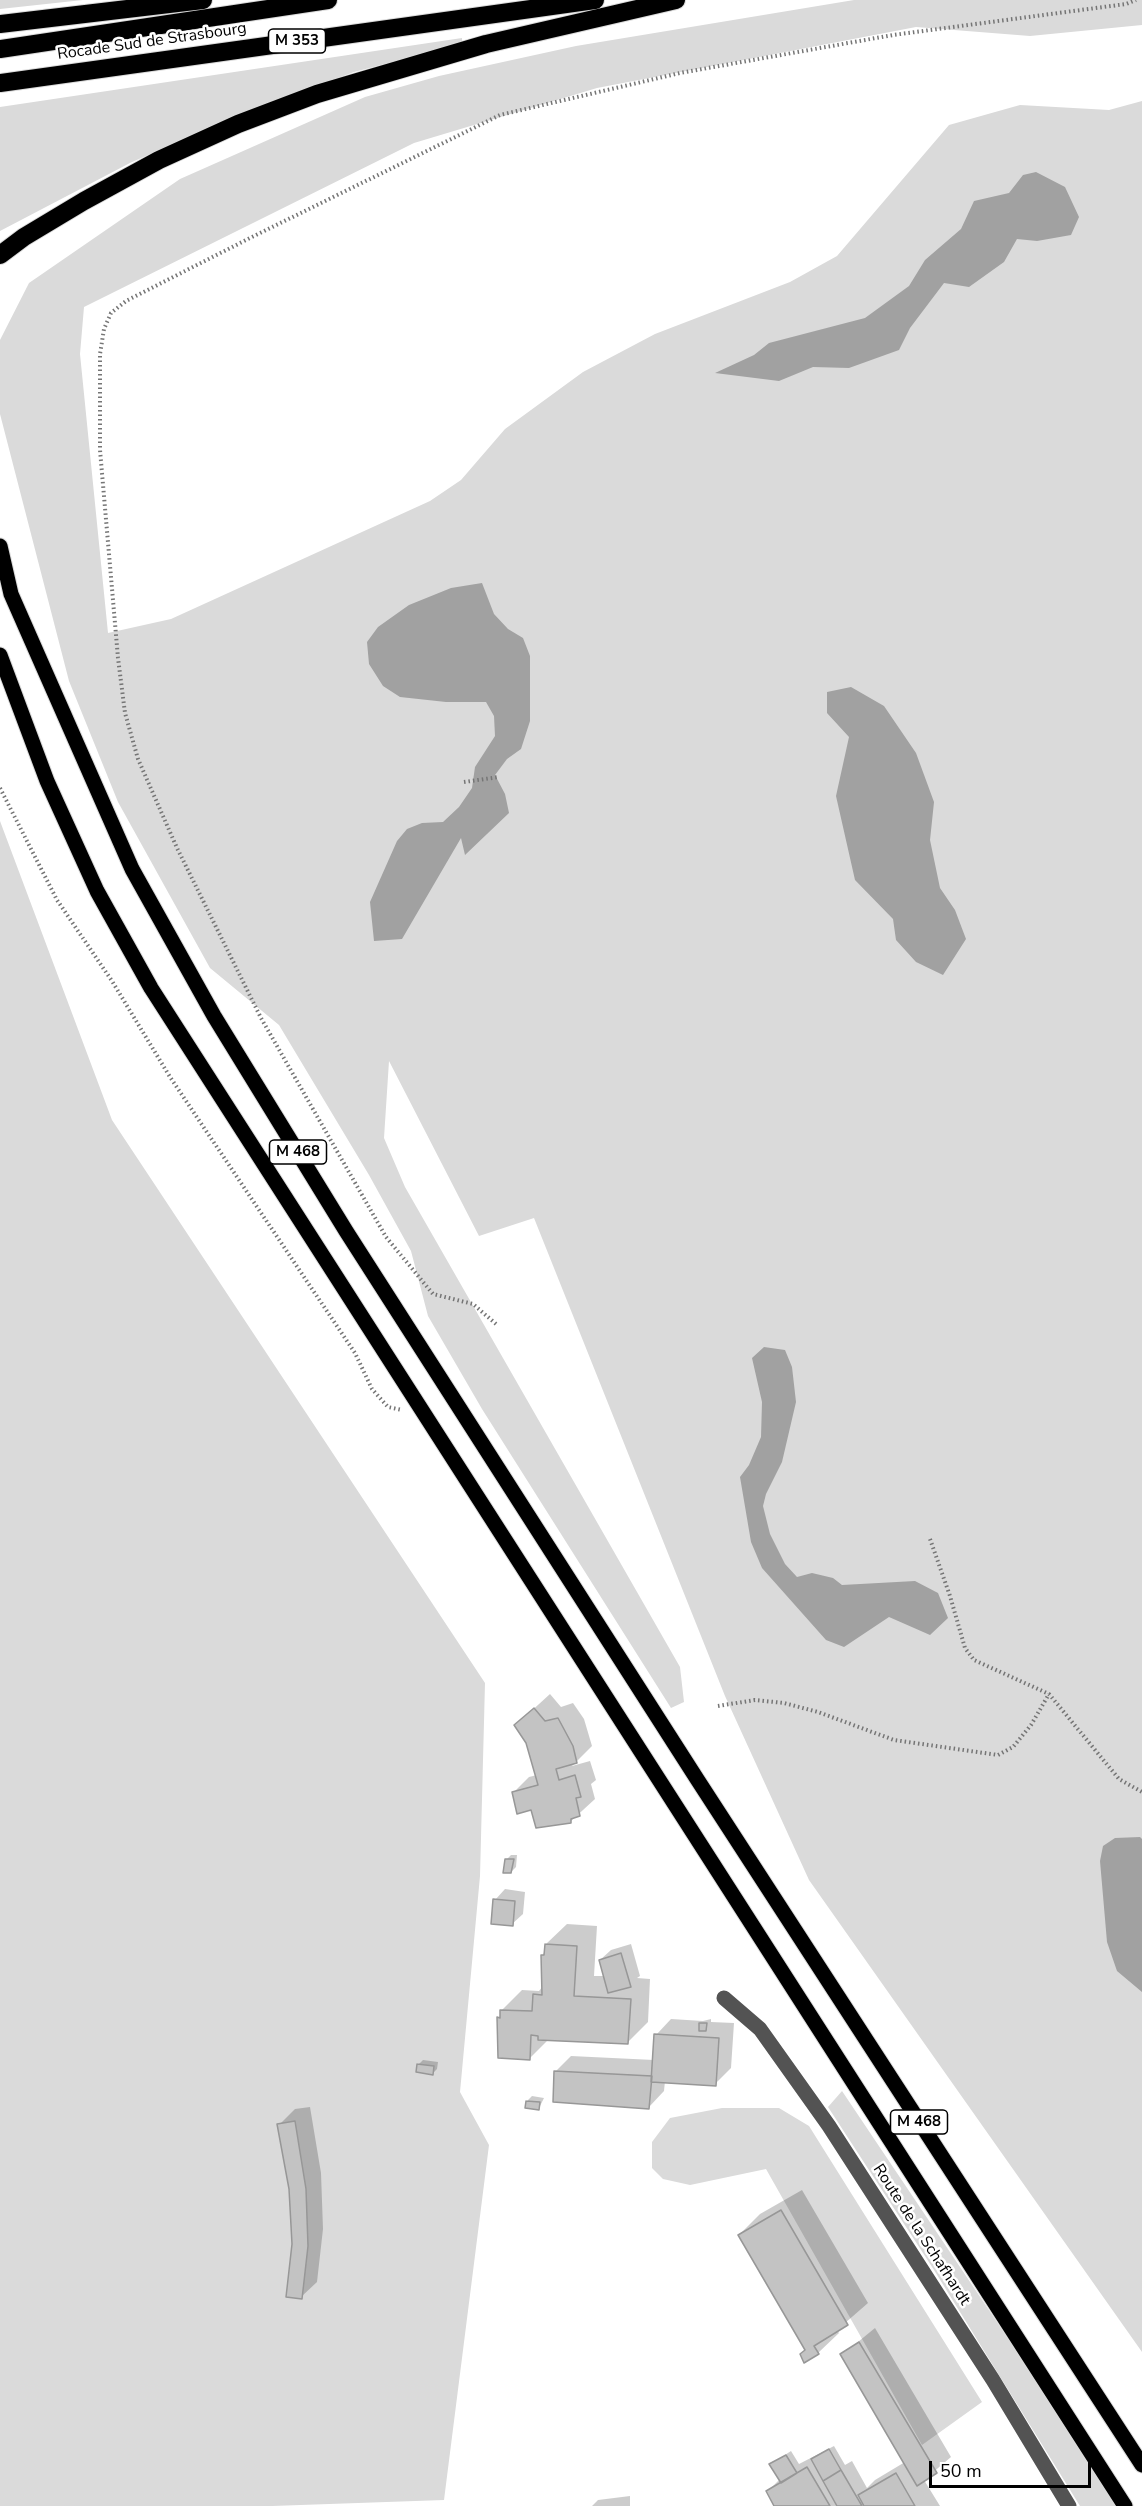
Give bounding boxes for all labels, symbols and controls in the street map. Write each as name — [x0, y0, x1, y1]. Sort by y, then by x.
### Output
street label: Rocade Sud de Strasbourg — [56, 19, 248, 65]
road number: M 353 — [268, 29, 326, 53]
road number: M 468 — [270, 1140, 326, 1164]
road number: M 468 — [890, 2110, 948, 2134]
street label: Route de la Schafhardt — [868, 2161, 974, 2309]
scale bar — [932, 2449, 1094, 2487]
text: 50 m — [940, 2459, 982, 2483]

